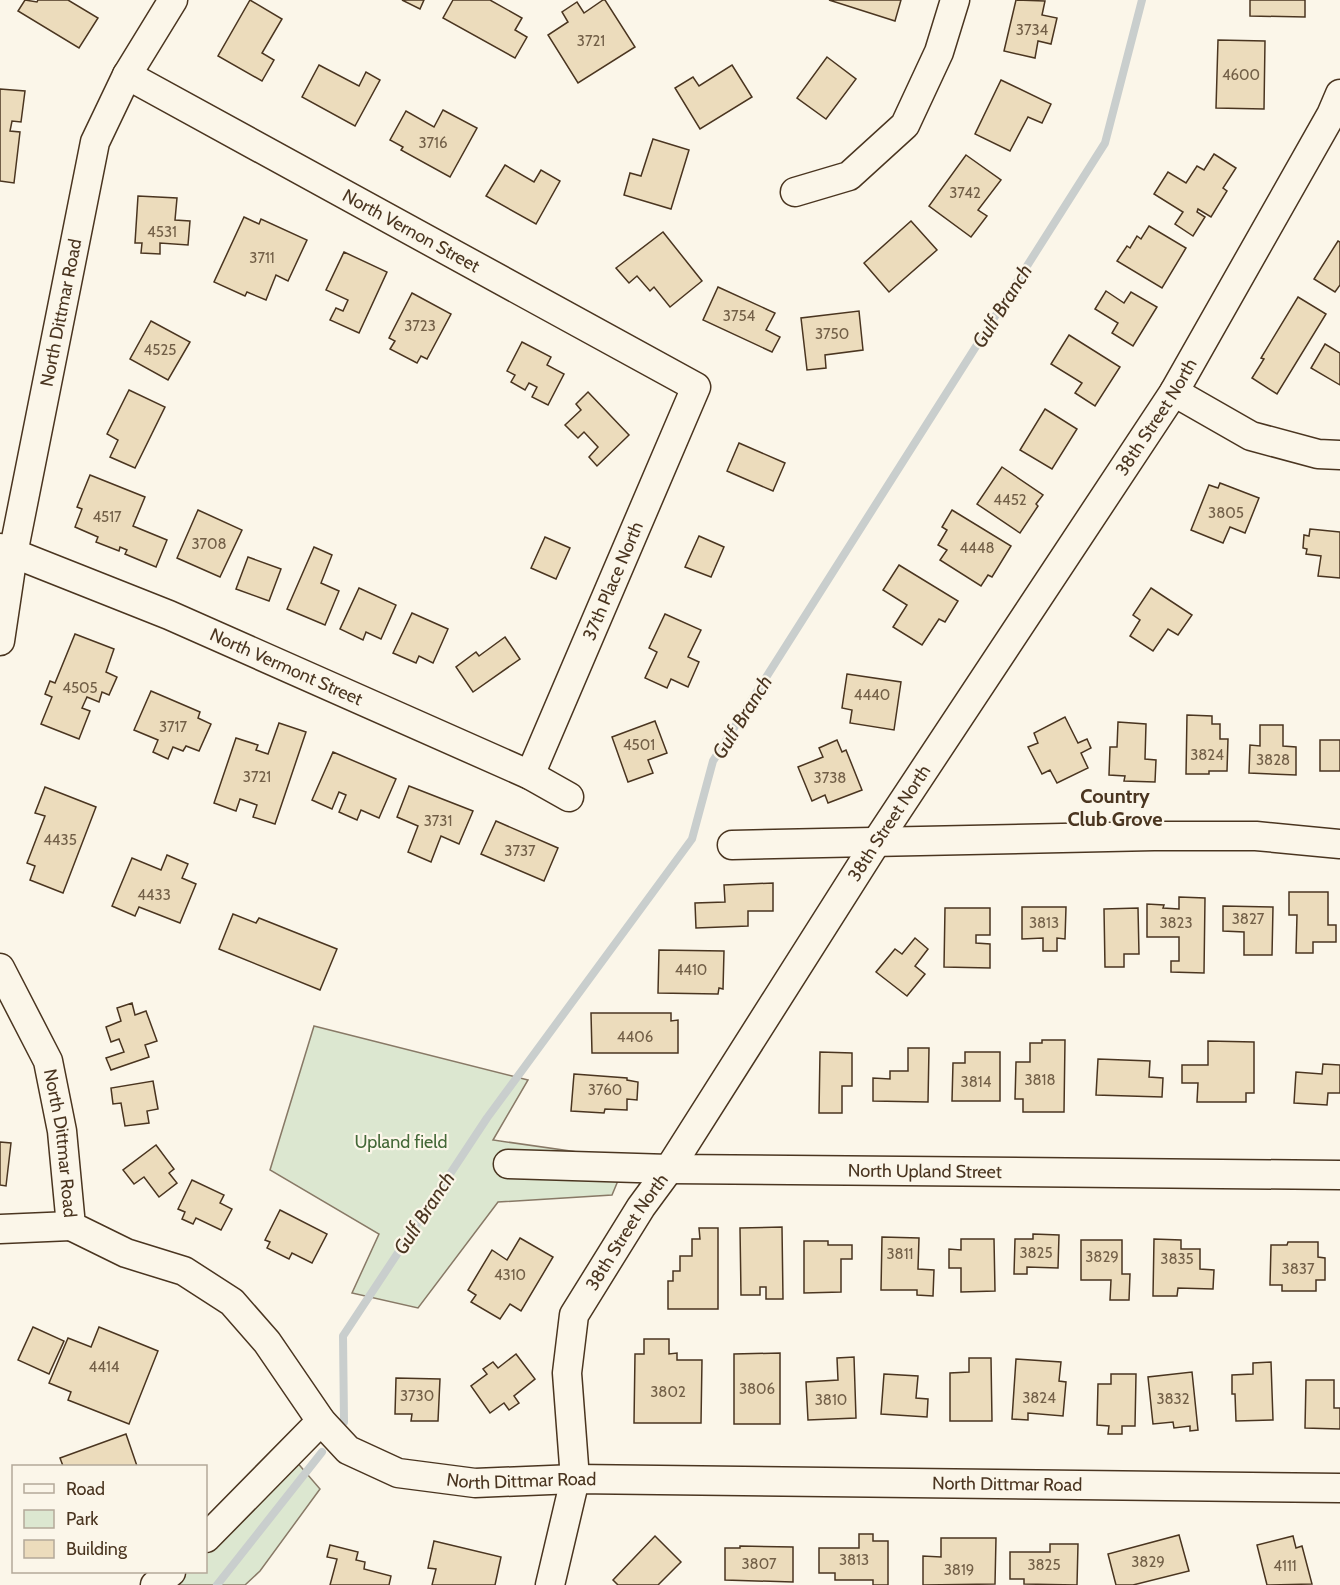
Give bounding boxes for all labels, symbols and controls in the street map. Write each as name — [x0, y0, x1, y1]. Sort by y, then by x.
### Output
house number: 3734 — [1016, 21, 1049, 39]
house number: 3721 — [577, 32, 605, 50]
house number: 4600 — [1222, 66, 1260, 84]
house number: 3716 — [418, 134, 448, 152]
street label: North Vernon Street — [339, 184, 484, 277]
house number: 3742 — [949, 184, 981, 202]
house number: 4531 — [147, 223, 177, 241]
street label: North Dittmar Road — [36, 237, 86, 388]
house number: 3711 — [249, 249, 275, 267]
water label: Gulf Branch — [967, 260, 1037, 352]
house number: 3754 — [723, 307, 756, 325]
house number: 3723 — [404, 317, 436, 335]
house number: 3750 — [815, 325, 849, 343]
house number: 4525 — [144, 341, 176, 359]
street label: 38th Street North — [1111, 355, 1202, 480]
house number: 4452 — [993, 491, 1027, 509]
house number: 3805 — [1208, 504, 1244, 522]
house number: 4517 — [92, 508, 122, 526]
street label: 37th Place North — [578, 518, 648, 644]
house number: 3708 — [191, 535, 227, 553]
house number: 4448 — [959, 539, 995, 557]
street label: North Vermont Street — [206, 623, 366, 710]
water label: Gulf Branch — [707, 671, 777, 763]
house number: 4505 — [62, 679, 98, 697]
house number: 4440 — [854, 686, 890, 704]
house number: 3717 — [159, 718, 187, 736]
house number: 4501 — [623, 736, 655, 754]
house number: 3824 — [1190, 746, 1224, 764]
house number: 3828 — [1256, 751, 1290, 769]
street label: 38th Street North — [843, 761, 935, 886]
house number: 3721 — [243, 768, 271, 786]
house number: 3738 — [814, 769, 846, 787]
district label: Country Club Grove — [1067, 784, 1163, 831]
house number: 3731 — [424, 812, 452, 830]
house number: 4435 — [43, 831, 77, 849]
house number: 3737 — [504, 842, 536, 860]
house number: 4433 — [137, 886, 171, 904]
house number: 3827 — [1232, 910, 1265, 928]
house number: 3813 — [1029, 914, 1059, 932]
house number: 3823 — [1159, 914, 1193, 932]
house number: 4410 — [675, 961, 707, 979]
house number: 4406 — [617, 1028, 653, 1046]
street label: North Dittmar Road — [39, 1067, 81, 1219]
house number: 3818 — [1024, 1071, 1056, 1089]
house number: 3814 — [961, 1073, 992, 1091]
house number: 3760 — [588, 1081, 622, 1099]
park label: Upland field — [355, 1131, 447, 1153]
street label: North Upland Street — [848, 1160, 1002, 1183]
water label: Gulf Branch — [388, 1167, 460, 1259]
street label: 38th Street North — [581, 1169, 673, 1294]
house number: 3825 — [1019, 1244, 1053, 1262]
house number: 3811 — [887, 1245, 914, 1263]
house number: 3829 — [1085, 1248, 1119, 1266]
house number: 3835 — [1160, 1250, 1194, 1268]
house number: 3837 — [1282, 1260, 1315, 1278]
house number: 4310 — [494, 1266, 526, 1284]
house number: 4414 — [89, 1358, 120, 1376]
house number: 3806 — [739, 1380, 775, 1398]
house number: 3802 — [650, 1383, 686, 1401]
house number: 3730 — [400, 1387, 434, 1405]
house number: 3824 — [1022, 1389, 1056, 1407]
house number: 3832 — [1156, 1390, 1190, 1408]
house number: 3810 — [815, 1391, 847, 1409]
legend — [12, 1465, 207, 1573]
street label: North Dittmar Road — [445, 1468, 596, 1494]
street label: North Dittmar Road — [932, 1472, 1082, 1496]
text: Road — [66, 1478, 105, 1500]
text: Park — [66, 1508, 99, 1530]
text: Building — [66, 1538, 128, 1560]
house number: 3813 — [839, 1551, 869, 1569]
house number: 3829 — [1131, 1553, 1165, 1571]
house number: 3807 — [741, 1555, 777, 1573]
house number: 3825 — [1027, 1556, 1061, 1574]
house number: 4111 — [1273, 1557, 1297, 1575]
house number: 3819 — [944, 1561, 974, 1579]

